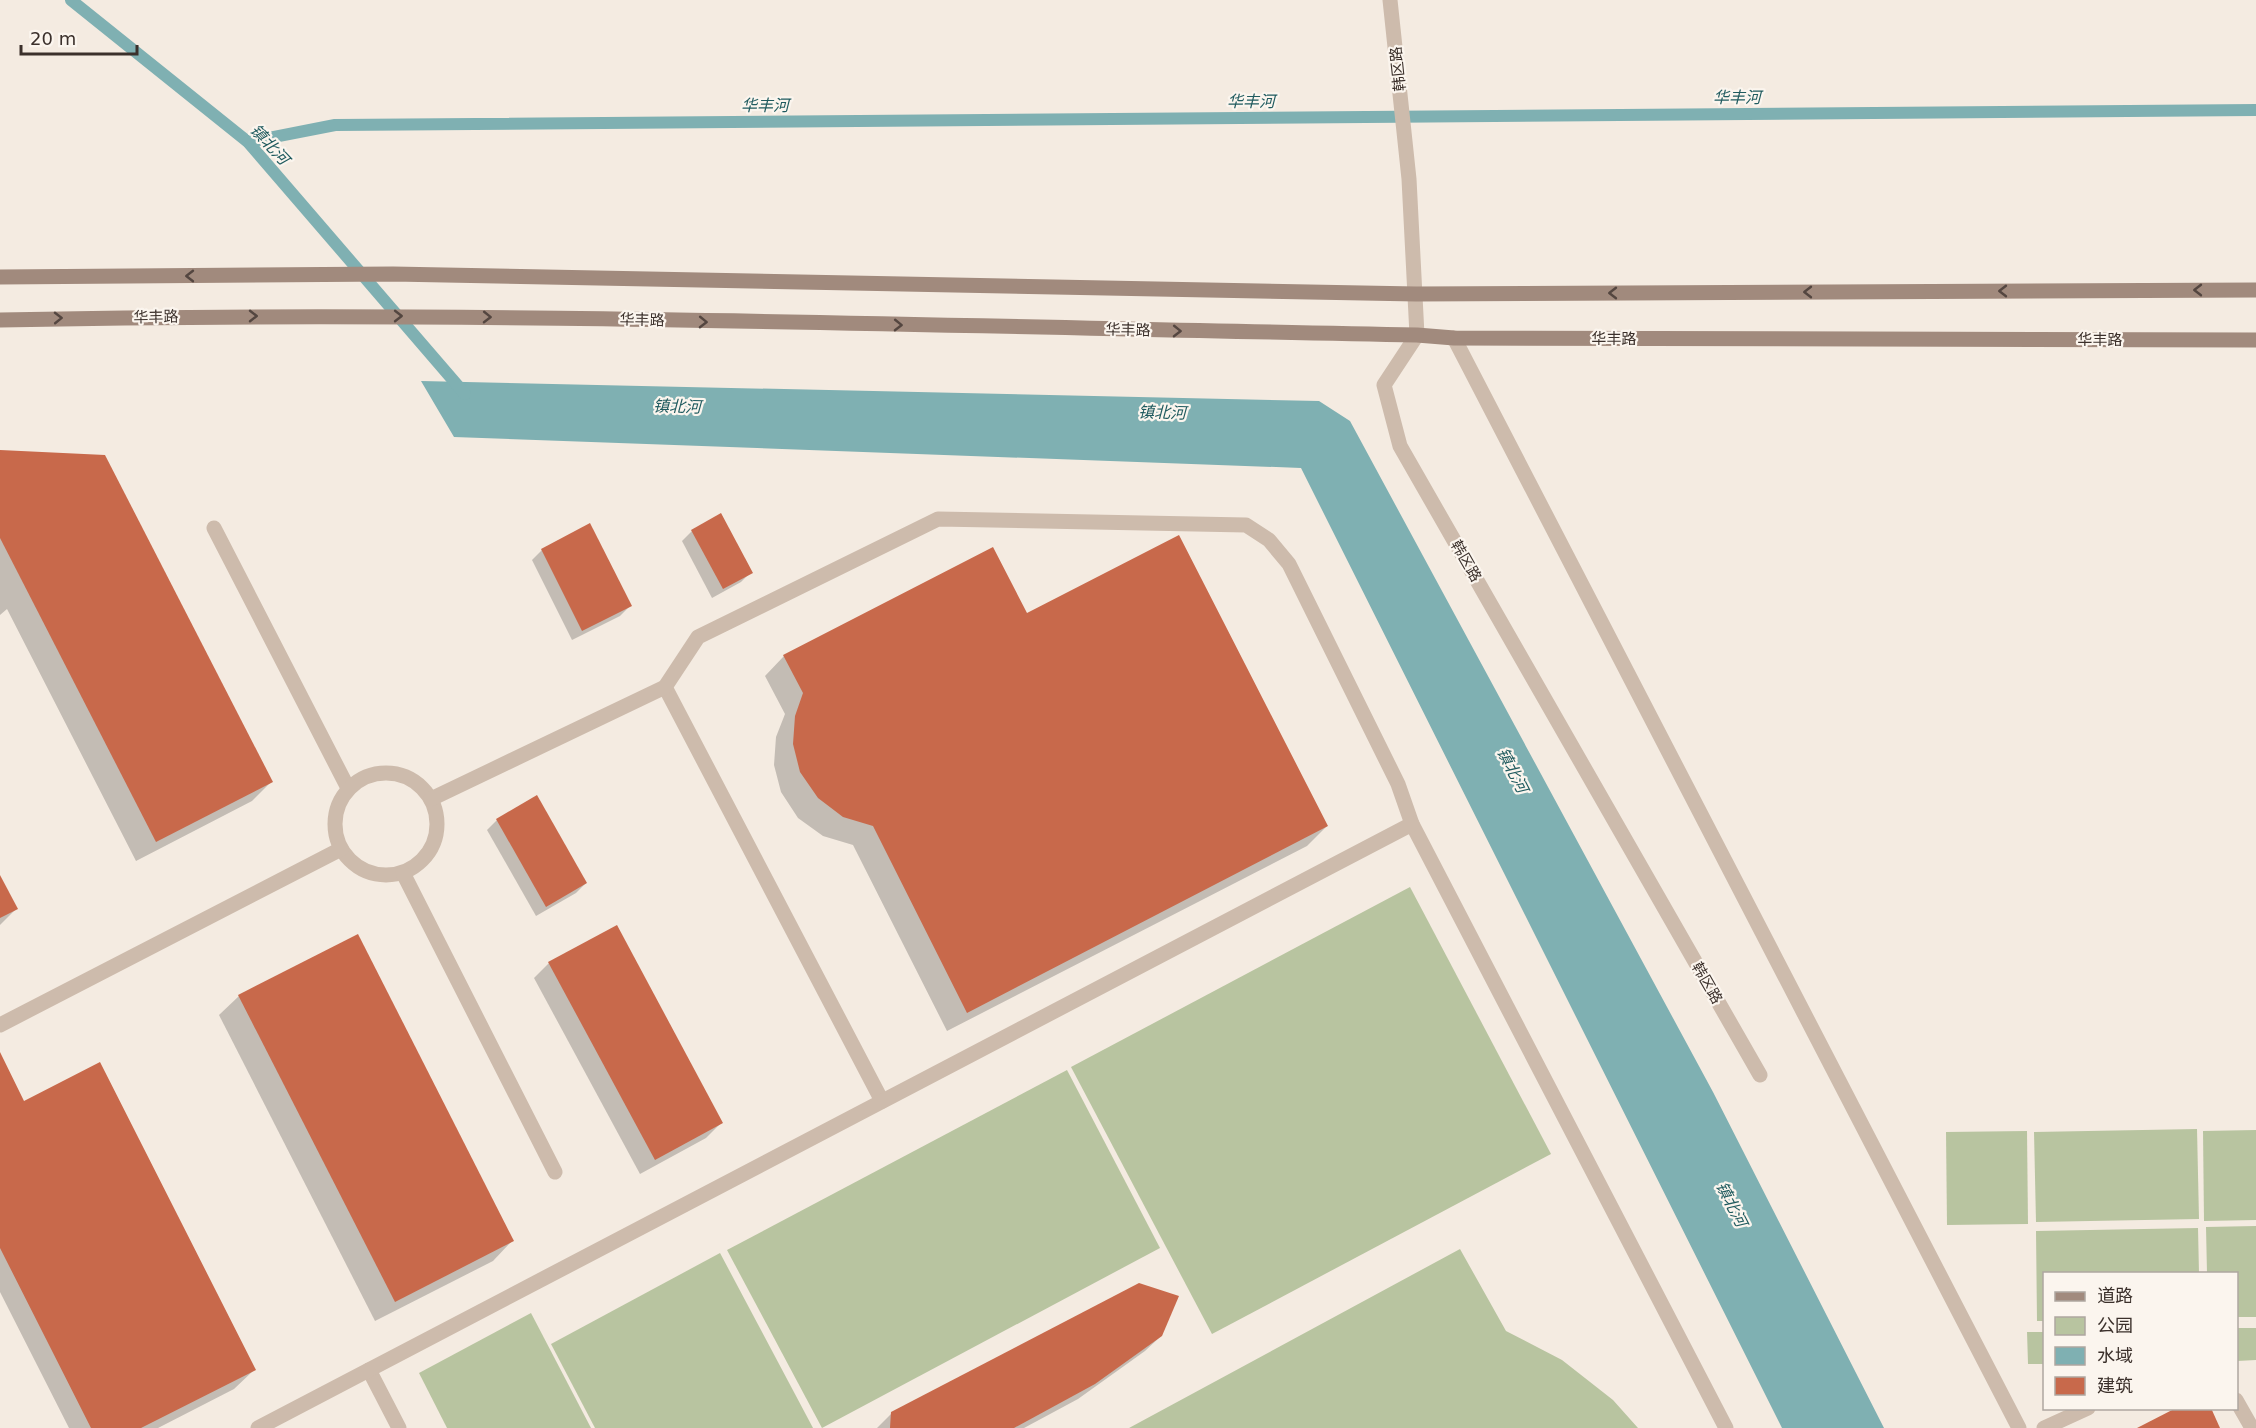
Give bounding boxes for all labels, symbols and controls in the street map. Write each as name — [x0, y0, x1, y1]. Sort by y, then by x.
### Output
scale bar — [21, 18, 136, 56]
text: 20 m — [30, 28, 76, 49]
street label: 韩区路 — [1387, 46, 1409, 92]
water label: 华丰河 — [1713, 88, 1764, 107]
water label: 华丰河 — [1227, 92, 1278, 111]
water label: 华丰河 — [741, 96, 792, 115]
water label: 镇北河 — [246, 120, 295, 171]
one-way arrow — [185, 270, 194, 282]
one-way arrow — [2193, 284, 2202, 296]
one-way arrow — [1998, 285, 2007, 297]
one-way arrow — [1803, 286, 1812, 298]
one-way arrow — [1608, 287, 1617, 299]
street label: 华丰路 — [133, 308, 179, 326]
one-way arrow — [249, 310, 258, 322]
one-way arrow — [393, 310, 402, 322]
one-way arrow — [482, 311, 491, 324]
street label: 华丰路 — [619, 311, 665, 329]
one-way arrow — [54, 312, 63, 325]
one-way arrow — [698, 315, 707, 328]
one-way arrow — [893, 319, 902, 331]
street label: 华丰路 — [1105, 321, 1151, 339]
one-way arrow — [1172, 324, 1181, 337]
street label: 华丰路 — [1591, 330, 1637, 348]
street label: 华丰路 — [2077, 331, 2123, 349]
water label: 镇北河 — [653, 397, 704, 416]
water label: 镇北河 — [1138, 403, 1189, 422]
street label: 韩区路 — [1447, 537, 1485, 585]
water label: 镇北河 — [1493, 745, 1533, 799]
street label: 韩区路 — [1688, 959, 1726, 1007]
water label: 镇北河 — [1712, 1179, 1752, 1233]
legend — [2043, 1272, 2238, 1410]
text: 道路 — [2097, 1285, 2133, 1306]
text: 公园 — [2097, 1315, 2133, 1336]
text: 水域 — [2097, 1345, 2133, 1366]
text: 建筑 — [2097, 1375, 2133, 1396]

